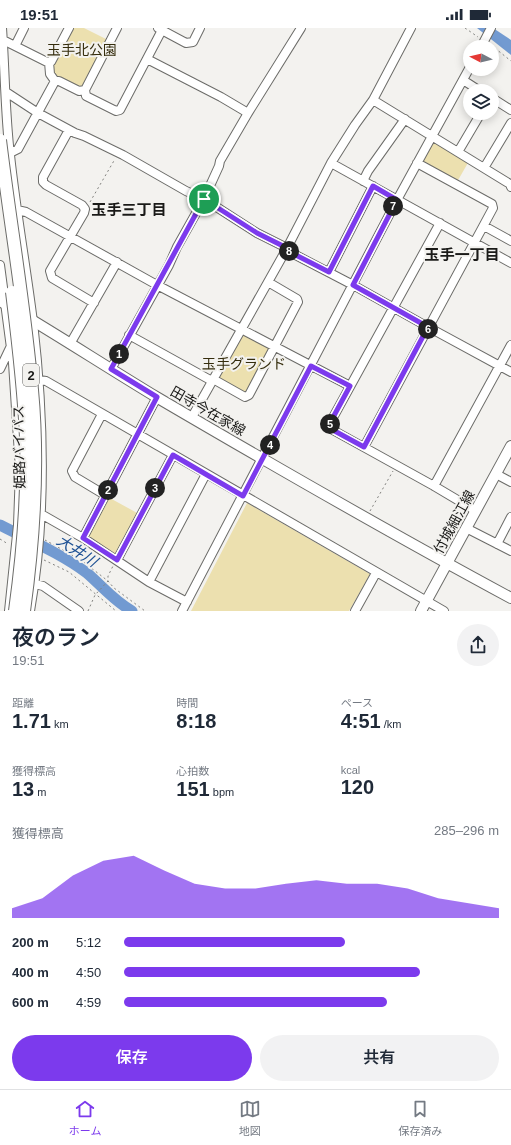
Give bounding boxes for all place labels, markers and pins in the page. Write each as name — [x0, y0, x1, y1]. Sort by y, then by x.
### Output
pin — [187, 182, 221, 216]
pin: 7 — [383, 196, 403, 216]
pin: 8 — [279, 241, 299, 261]
pin: 6 — [418, 319, 438, 339]
pin: 1 — [109, 344, 129, 364]
pin: 5 — [320, 414, 340, 434]
pin: 4 — [260, 435, 280, 455]
pin: 3 — [145, 478, 165, 498]
pin: 2 — [98, 480, 118, 500]

